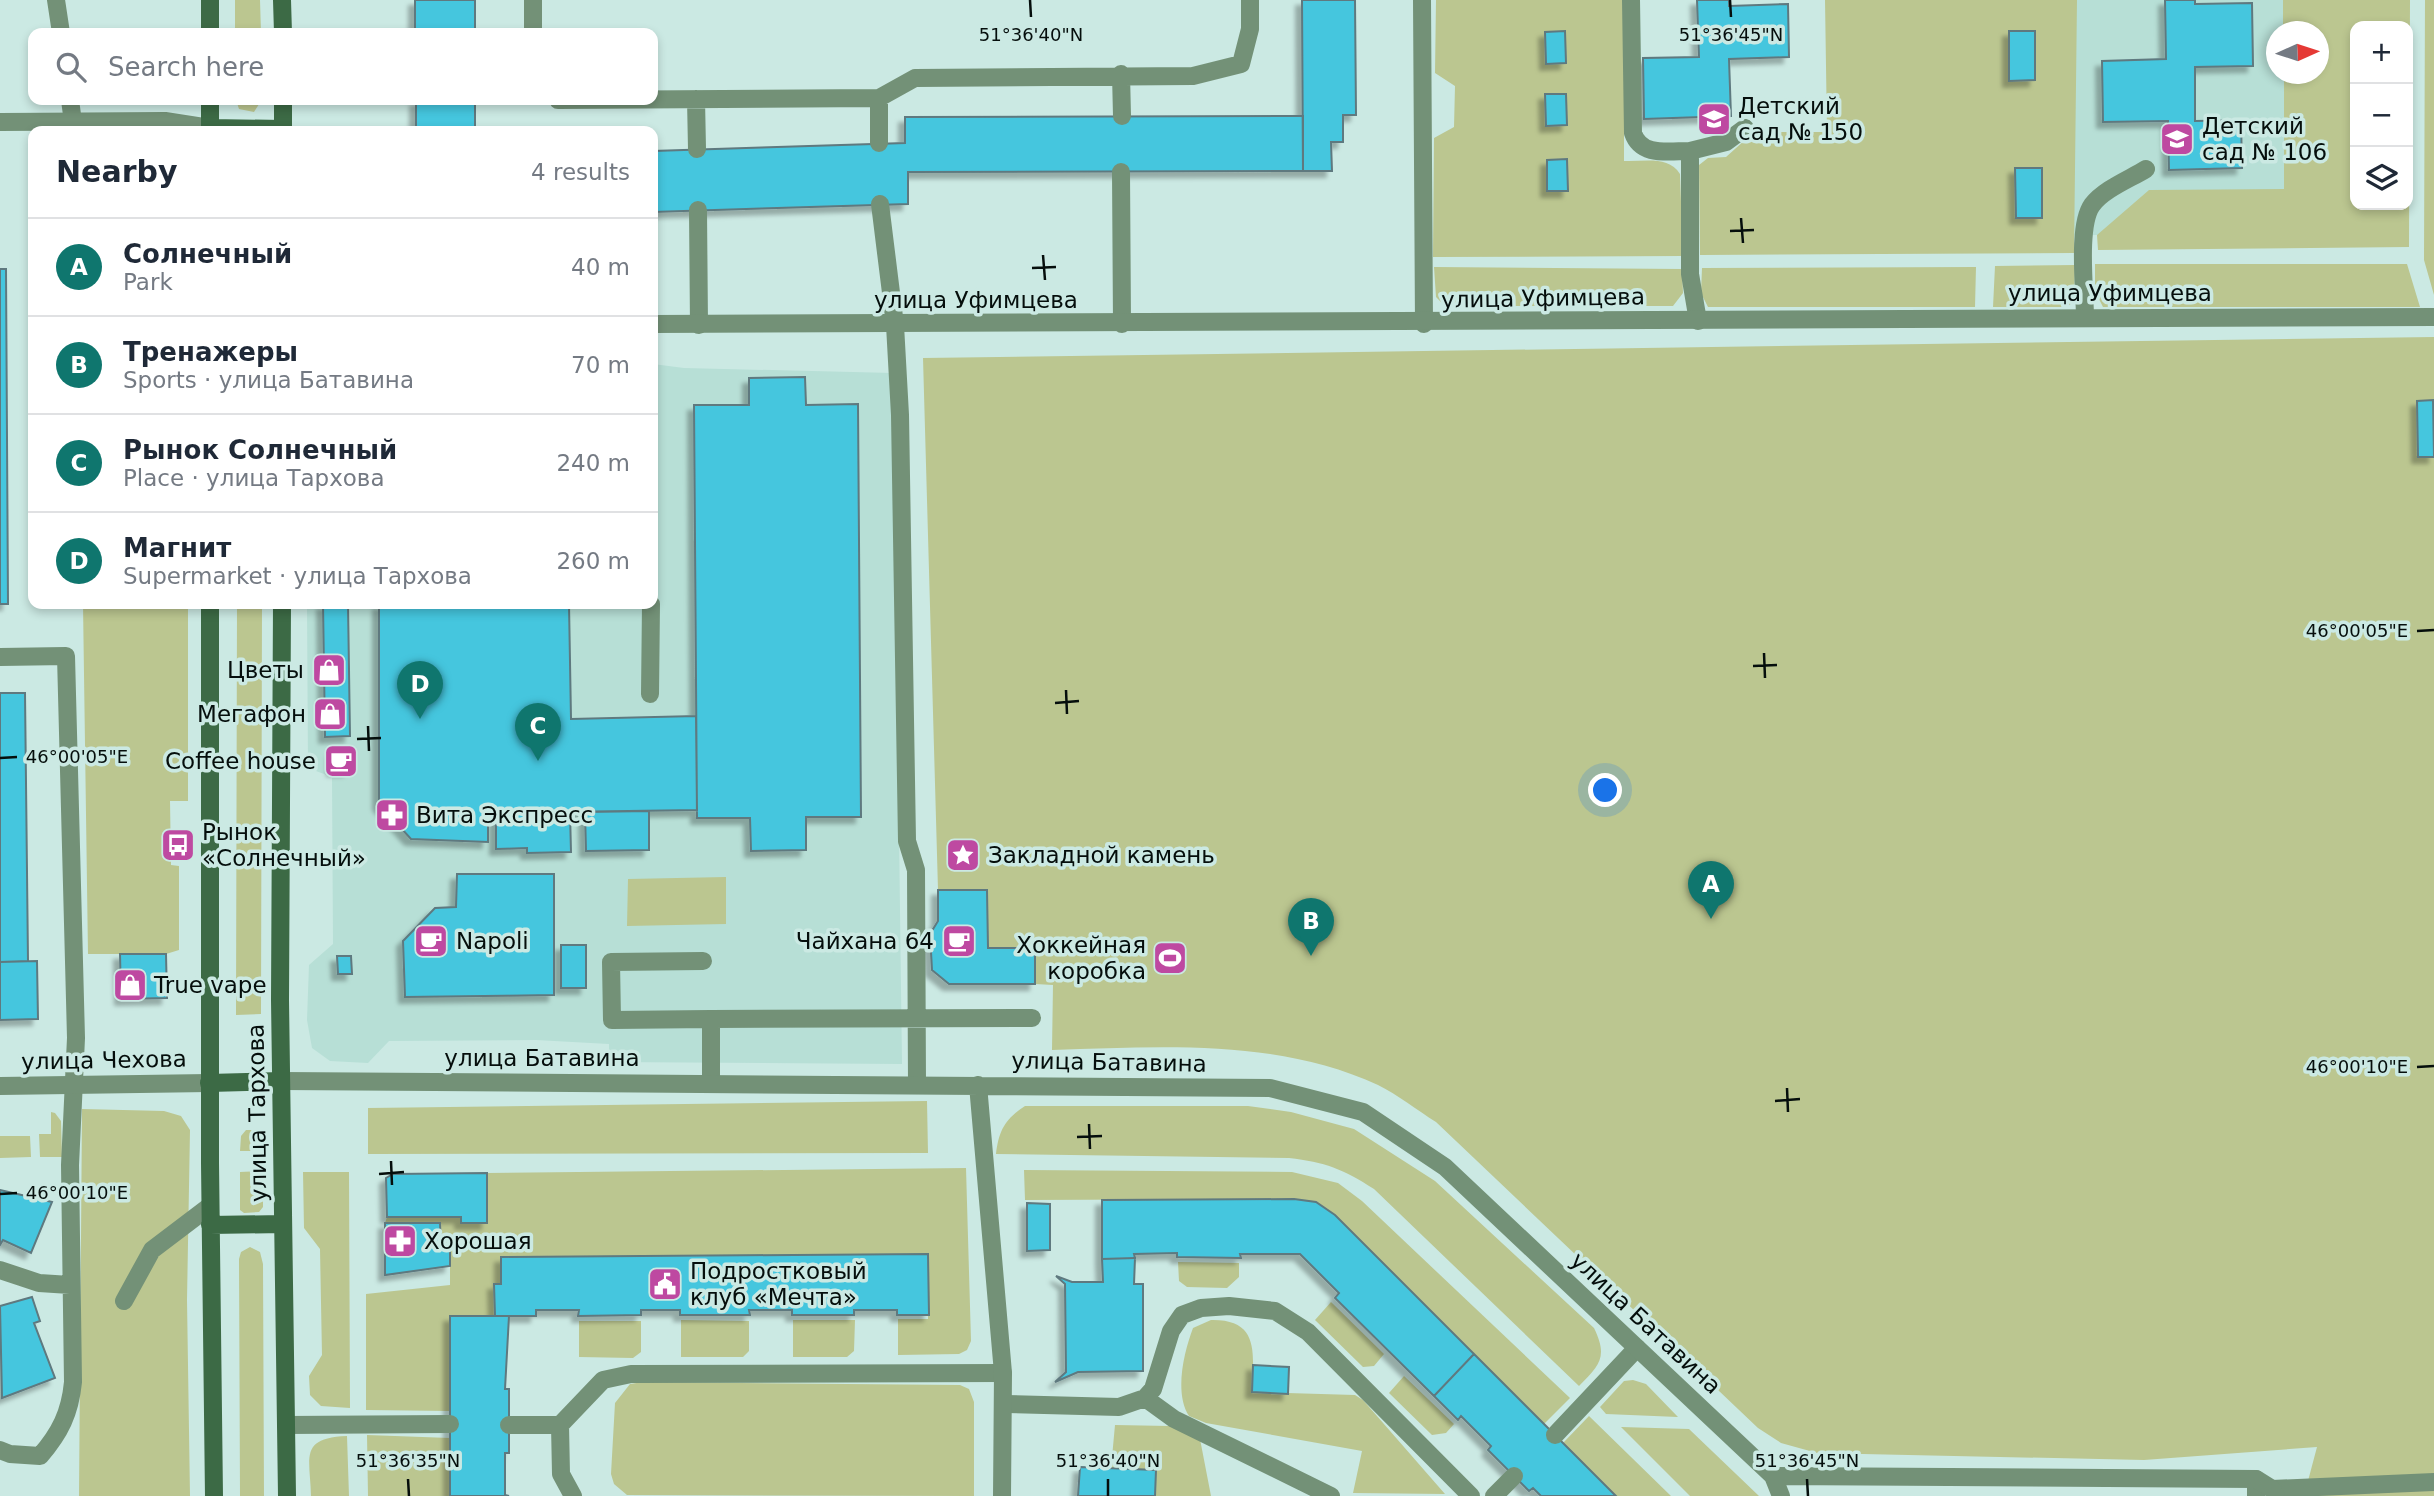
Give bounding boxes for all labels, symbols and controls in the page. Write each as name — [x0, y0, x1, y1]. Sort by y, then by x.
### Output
north arrow — [2266, 21, 2329, 84]
map controls — [2350, 21, 2413, 210]
button: + — [2350, 21, 2413, 84]
text: 51°36'40"N — [979, 24, 1083, 45]
text: 51°36'45"N — [1679, 24, 1783, 45]
search box — [28, 28, 658, 105]
icon: search — [52, 48, 90, 86]
text: Search here — [108, 52, 264, 82]
button: − — [2350, 84, 2413, 147]
place label: Детский сад № 150 — [1738, 93, 1863, 145]
school or university icon: Детский сад № 150 — [1695, 100, 1733, 138]
place label: Детский сад № 106 — [2202, 113, 2327, 165]
school or university icon: Детский сад № 106 — [2158, 120, 2196, 158]
button: layers — [2350, 147, 2413, 210]
text: Nearby — [56, 154, 178, 189]
text: 4 results — [531, 159, 630, 185]
text: Солнечный — [123, 239, 292, 269]
text: A — [70, 254, 88, 280]
text: 40 m — [571, 254, 630, 280]
text: Park — [123, 269, 173, 295]
street label: улица Уфимцева — [2008, 280, 2212, 306]
street label: улица Уфимцева — [1441, 283, 1645, 313]
street label: улица Уфимцева — [874, 287, 1078, 313]
text: Тренажеры — [123, 337, 298, 367]
text: B — [70, 352, 88, 378]
text: 70 m — [571, 352, 630, 378]
text: Sports · улица Батавина — [123, 367, 414, 393]
text: Рынок Солнечный — [123, 435, 397, 465]
text: C — [71, 450, 87, 476]
text: 240 m — [556, 450, 630, 476]
text: Place · улица Тархова — [123, 465, 384, 491]
text: Магнит — [123, 533, 231, 563]
text: D — [69, 548, 89, 574]
text: 260 m — [556, 548, 630, 574]
text: Supermarket · улица Тархова — [123, 563, 472, 589]
text: 46°00'05"E — [2306, 620, 2408, 641]
shop icon: Цветы — [310, 651, 348, 689]
place label: Цветы — [227, 657, 304, 683]
pin: D — [397, 661, 443, 719]
shop icon: Мегафон — [311, 695, 349, 733]
place label: Мегафон — [197, 701, 306, 727]
pin: C — [515, 703, 561, 761]
cafe icon: Coffee house — [322, 742, 360, 780]
text: 46°00'05"E — [26, 746, 128, 767]
place label: Coffee house — [165, 748, 316, 774]
your location — [1588, 773, 1622, 807]
pharmacy icon: Вита Экспресс — [373, 796, 411, 834]
place label: Вита Экспресс — [416, 802, 593, 828]
place label: Рынок «Солнечный» — [202, 819, 366, 871]
bus stop icon: Рынок «Солнечный» — [159, 826, 197, 864]
place icon: Закладной камень — [944, 836, 982, 874]
place label: Закладной камень — [988, 842, 1215, 868]
pin: A — [1688, 861, 1734, 919]
pin: B — [1288, 898, 1334, 956]
cafe icon: Napoli — [412, 922, 450, 960]
cafe icon: Чайхана 64 — [940, 922, 978, 960]
place label: Napoli — [456, 928, 529, 954]
place label: Чайхана 64 — [796, 928, 934, 954]
place label: Хоккейная коробка — [1016, 932, 1146, 984]
sports icon: Хоккейная коробка — [1151, 939, 1189, 977]
shop icon: True vape — [111, 966, 149, 1004]
place label: True vape — [153, 972, 267, 998]
street label: улица Тархова — [242, 1024, 272, 1202]
street label: улица Батавина — [444, 1045, 640, 1071]
street label: улица Чехова — [21, 1046, 187, 1074]
street label: улица Батавина — [1011, 1047, 1207, 1077]
text: 46°00'10"E — [2306, 1056, 2408, 1077]
text: 46°00'10"E — [26, 1182, 128, 1203]
pharmacy icon: Хорошая — [381, 1222, 419, 1260]
place label: Хорошая — [424, 1228, 531, 1254]
street label: улица Батавина — [1566, 1247, 1726, 1399]
place label: Подростковый клуб «Мечта» — [690, 1258, 867, 1310]
public building icon: Подростковый клуб «Мечта» — [646, 1265, 684, 1303]
text: 51°36'35"N — [356, 1450, 460, 1471]
text: 51°36'40"N — [1056, 1450, 1160, 1471]
text: 51°36'45"N — [1755, 1450, 1859, 1471]

